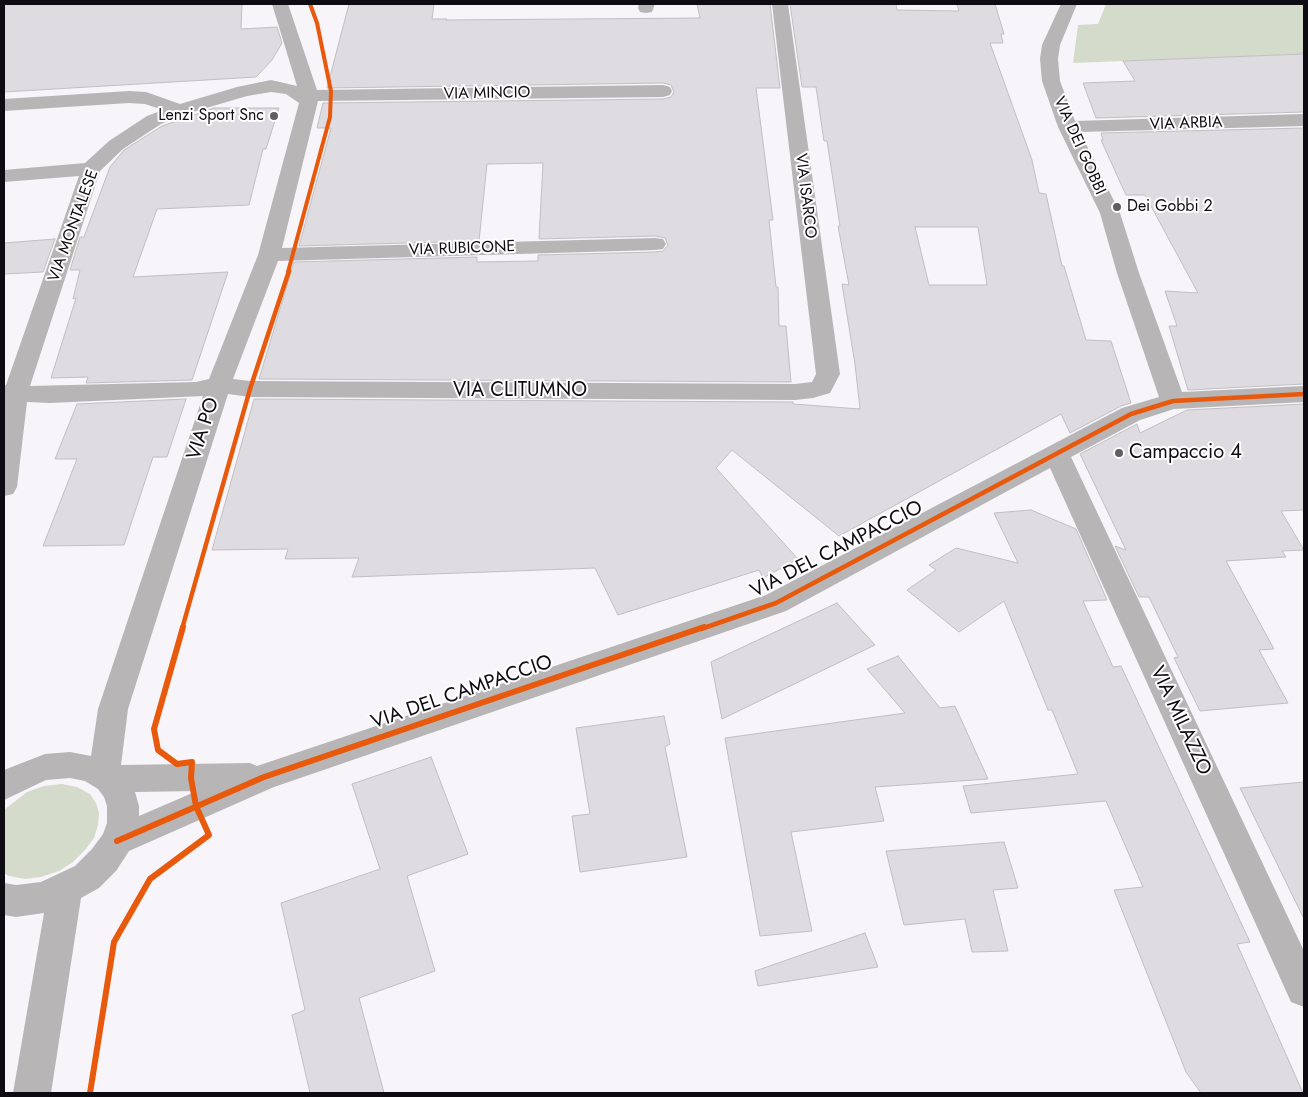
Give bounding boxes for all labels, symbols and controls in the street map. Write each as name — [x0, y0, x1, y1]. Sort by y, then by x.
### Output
street label: VIA MINCIO — [444, 84, 530, 104]
street label: VIA DEI GOBBI — [1049, 94, 1109, 198]
place label: Lenzi Sport Snc — [158, 106, 264, 126]
marker: Lenzi Sport Snc — [268, 110, 280, 122]
street label: VIA ARBIA — [1149, 113, 1223, 135]
street label: VIA ISARCO — [790, 152, 820, 240]
street label: VIA MONTALESE — [45, 167, 103, 285]
place label: Dei Gobbi 2 — [1127, 197, 1213, 217]
marker: Dei Gobbi 2 — [1111, 201, 1123, 213]
street label: VIA RUBICONE — [408, 238, 516, 260]
street label: VIA CLITUMNO — [453, 379, 587, 403]
street label: VIA PO — [183, 395, 225, 463]
place label: Campaccio 4 — [1129, 441, 1242, 465]
marker: Campaccio 4 — [1113, 447, 1125, 459]
street label: VIA DEL CAMPACCIO — [747, 496, 927, 604]
street label: VIA DEL CAMPACCIO — [368, 651, 556, 735]
street label: VIA MILAZZO — [1144, 663, 1216, 779]

